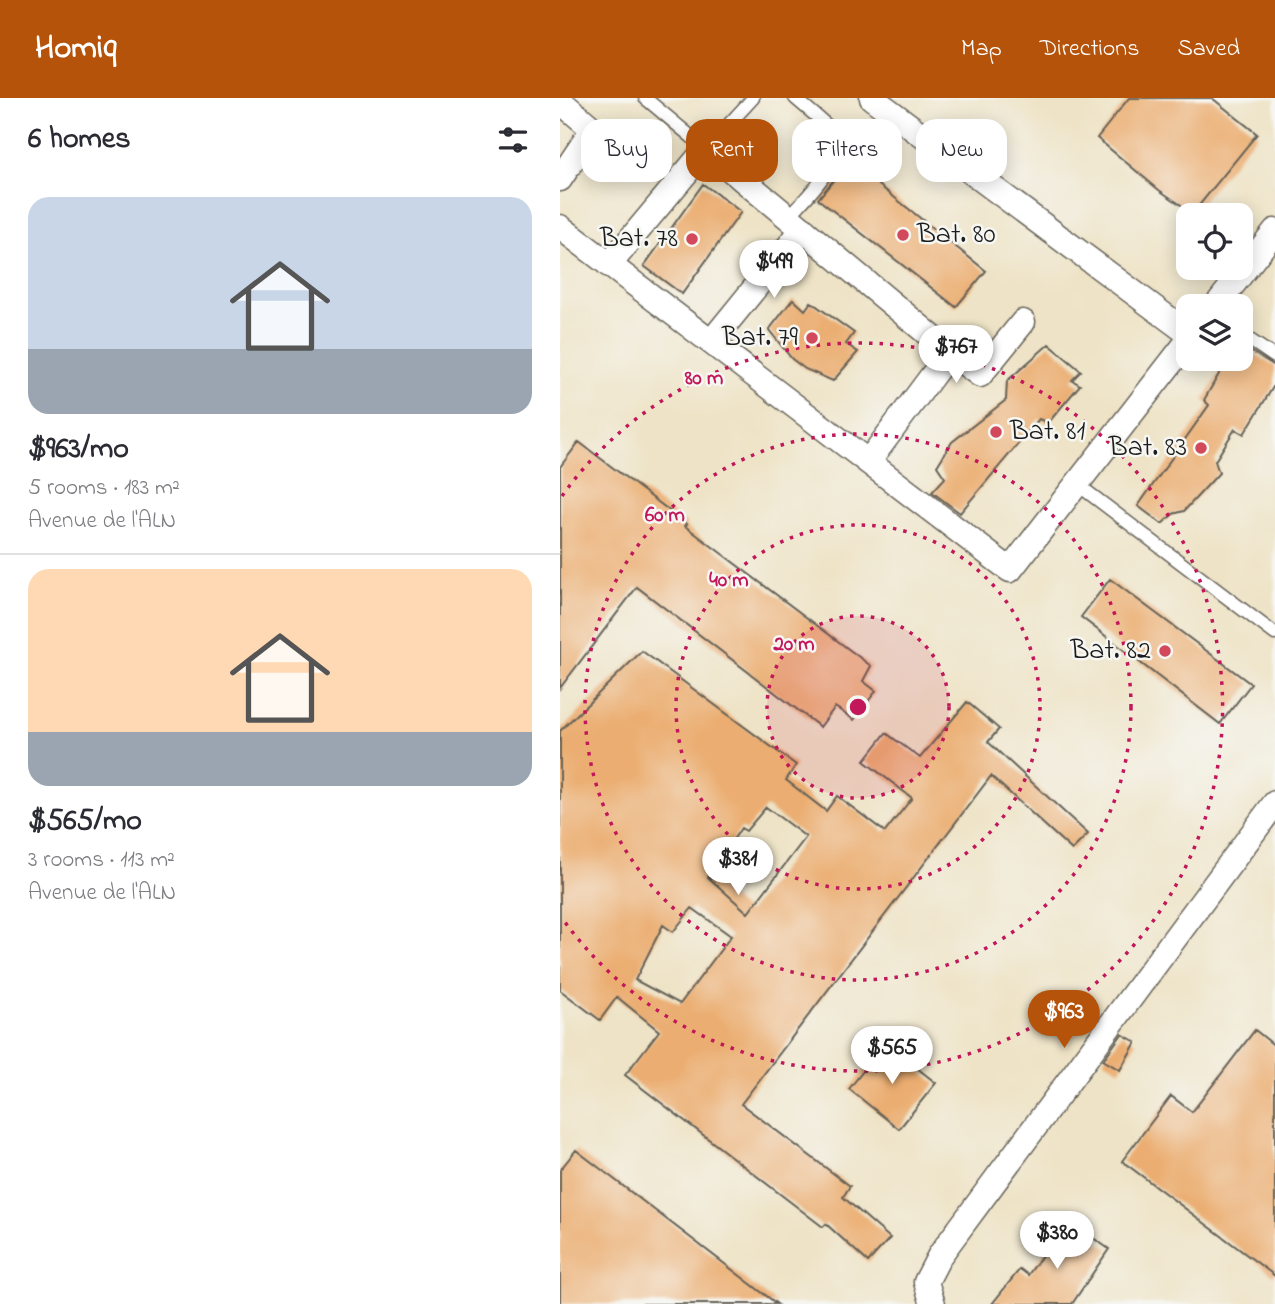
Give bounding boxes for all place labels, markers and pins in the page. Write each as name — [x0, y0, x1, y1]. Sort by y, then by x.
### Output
place label: Bat. 80 — [916, 215, 996, 256]
place label: Bat. 78 — [599, 219, 678, 260]
marker: Bat. 80 — [895, 227, 911, 243]
marker: Bat. 78 — [684, 231, 700, 247]
pin: $499 — [733, 240, 815, 300]
place label: Bat. 79 — [721, 318, 799, 359]
pin: $767 — [915, 326, 997, 385]
marker: Bat. 79 — [804, 330, 820, 346]
place label: Bat. 81 — [1009, 412, 1086, 453]
marker: Bat. 81 — [988, 424, 1004, 440]
place label: Bat. 83 — [1108, 428, 1187, 469]
marker: Bat. 83 — [1193, 440, 1209, 456]
place label: Bat. 82 — [1069, 631, 1151, 672]
marker: Bat. 82 — [1157, 643, 1173, 659]
centre of rings — [846, 695, 870, 719]
pin: $381 — [697, 838, 779, 897]
pin: $963 — [1023, 990, 1105, 1050]
pin: $565 — [851, 1026, 933, 1086]
pin: $380 — [1016, 1212, 1098, 1271]

